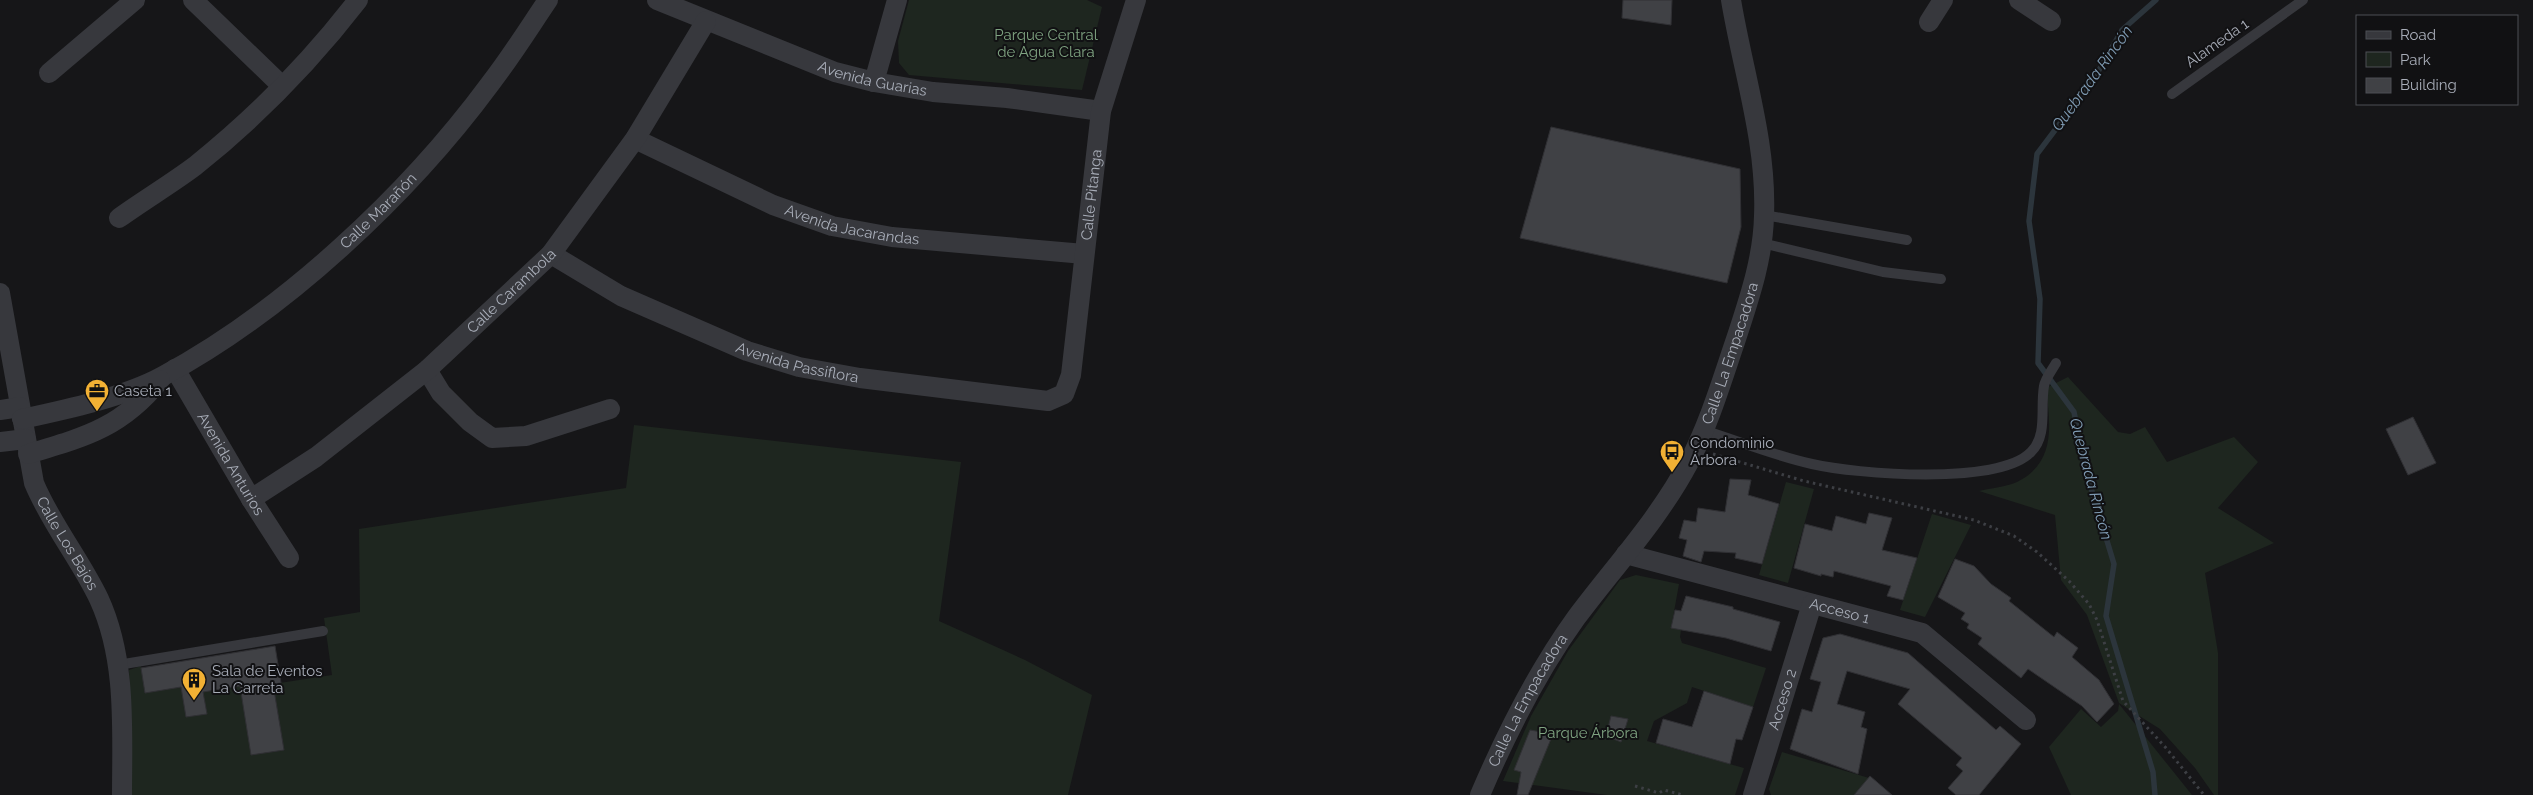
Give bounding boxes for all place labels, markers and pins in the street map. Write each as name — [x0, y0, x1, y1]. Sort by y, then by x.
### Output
office icon: Caseta 1 — [84, 378, 110, 412]
place label: Caseta 1 — [114, 382, 172, 400]
place label: Condominio Árbora — [1690, 434, 1774, 469]
bus stop icon: Condominio Árbora — [1659, 439, 1685, 473]
place label: Sala de Eventos La Carreta — [212, 662, 322, 697]
building icon: Sala de Eventos La Carreta — [181, 667, 207, 701]

